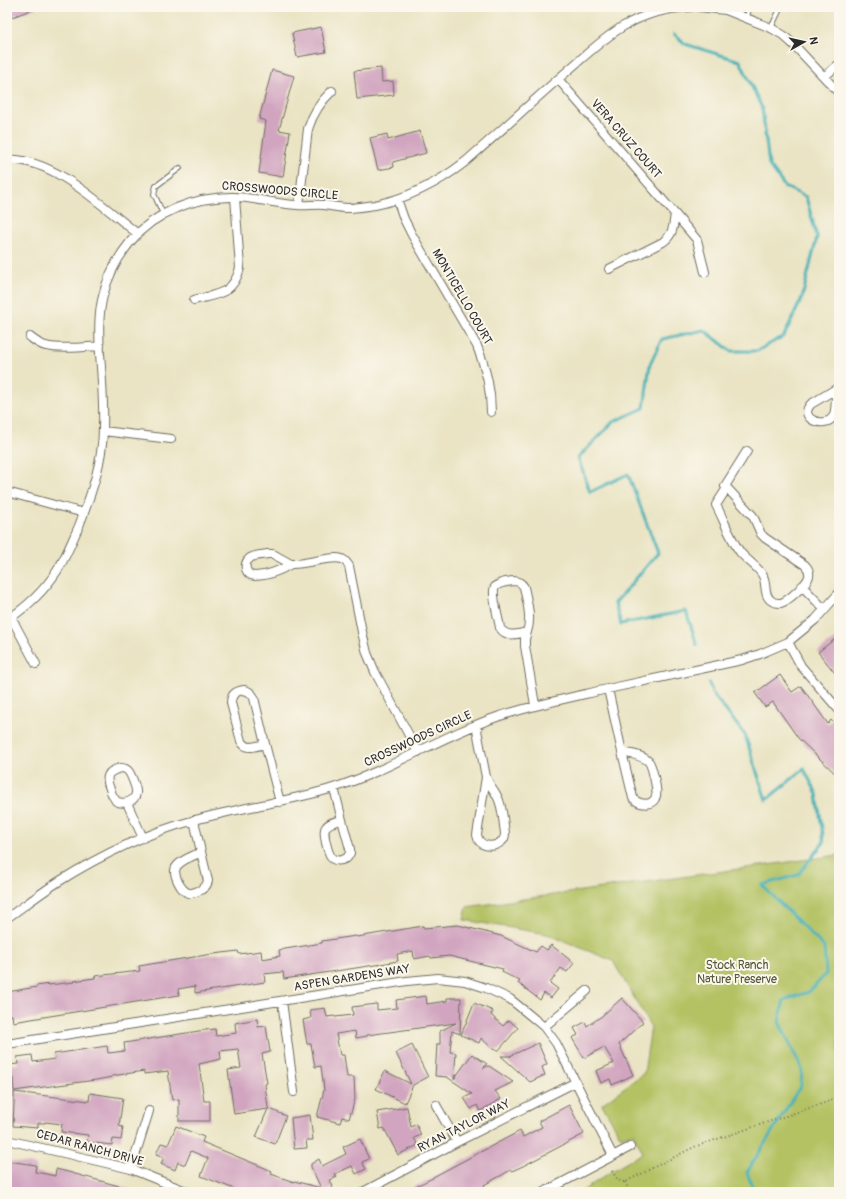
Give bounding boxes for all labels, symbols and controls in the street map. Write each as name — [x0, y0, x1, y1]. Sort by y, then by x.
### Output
north arrow — [784, 22, 824, 62]
text: N — [806, 36, 820, 46]
street label: VERA CRUZ COURT — [588, 96, 665, 182]
street label: CROSSWOODS CIRCLE — [221, 178, 339, 204]
street label: MONTICELLO COURT — [429, 247, 496, 348]
street label: CROSSWOODS CIRCLE — [362, 708, 474, 770]
park label: Stock Ranch Nature Preserve — [697, 958, 777, 987]
street label: ASPEN GARDENS WAY — [293, 961, 411, 995]
street label: RYAN TAYLOR WAY — [415, 1096, 513, 1156]
street label: CEDAR RANCH DRIVE — [35, 1126, 145, 1170]

